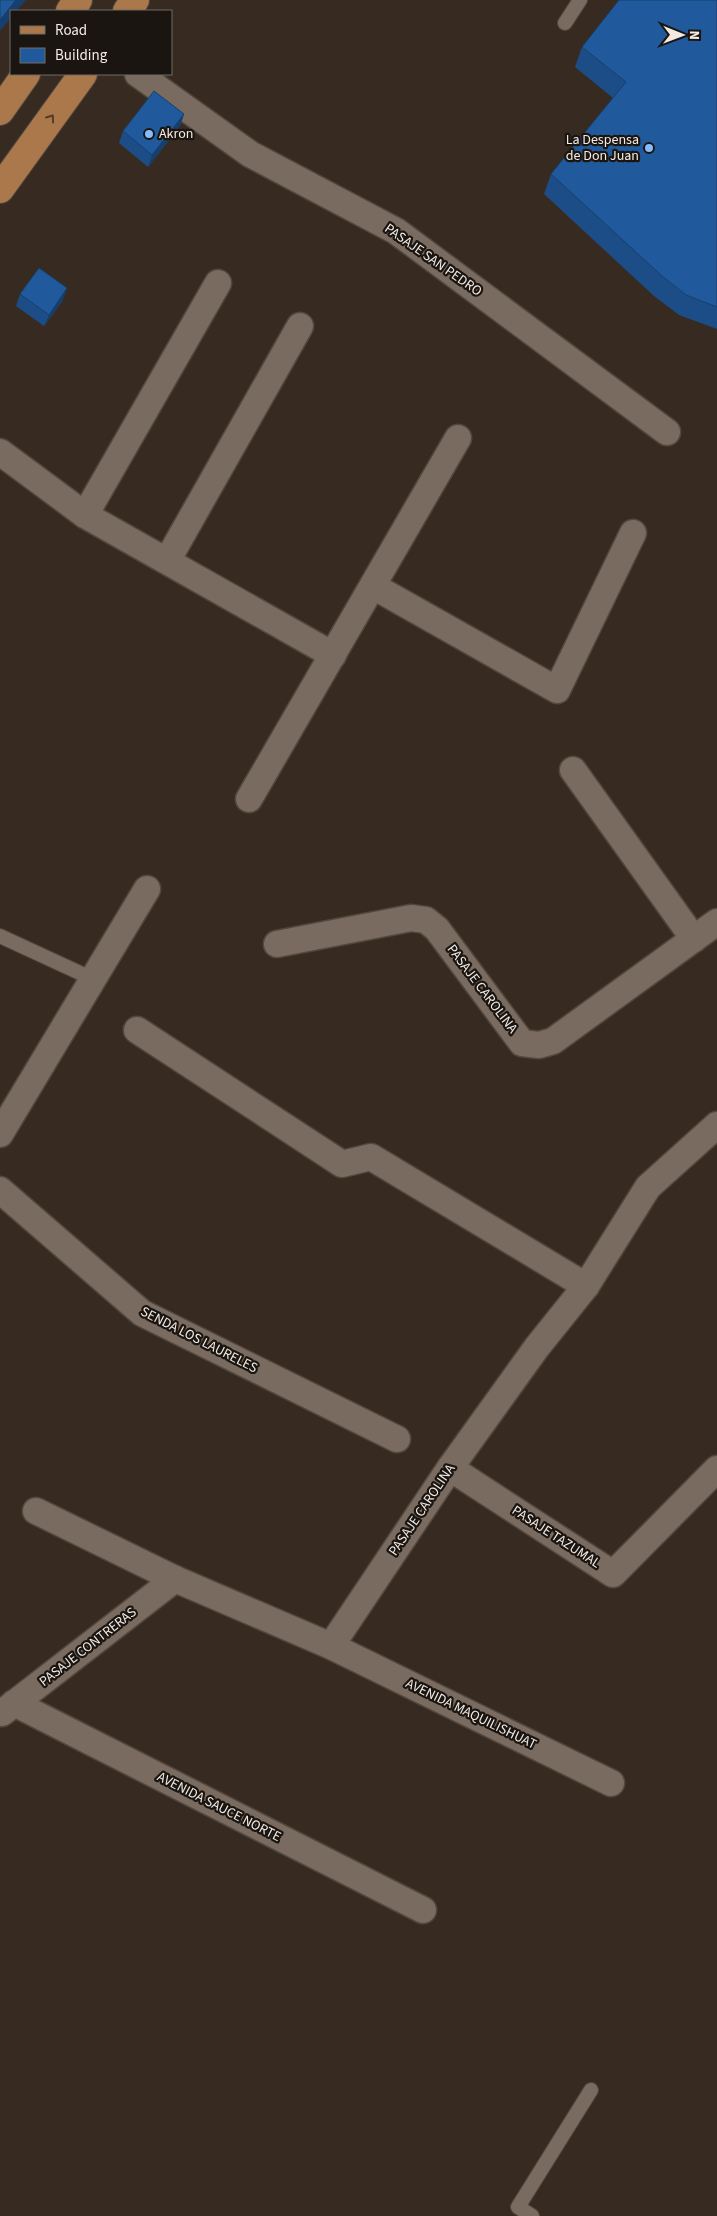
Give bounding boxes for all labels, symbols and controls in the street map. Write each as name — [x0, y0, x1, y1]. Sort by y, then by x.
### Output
legend — [10, 10, 172, 75]
north arrow — [657, 10, 707, 60]
text: Road — [55, 20, 87, 41]
text: N — [684, 30, 704, 40]
text: Building — [55, 45, 108, 66]
one-way arrow — [45, 114, 54, 124]
place label: Akron — [159, 124, 194, 144]
marker: Akron — [143, 128, 155, 140]
place label: La Despensa de Don Juan — [566, 130, 639, 166]
marker: La Despensa de Don Juan — [643, 142, 655, 154]
street label: PASAJE SAN PEDRO — [380, 219, 486, 301]
street label: PASAJE CAROLINA — [442, 940, 522, 1038]
street label: SENDA LOS LAURELES — [137, 1302, 261, 1378]
street label: PASAJE CAROLINA — [384, 1460, 460, 1560]
street label: PASAJE TAZUMAL — [508, 1501, 605, 1573]
street label: PASAJE CONTRERAS — [35, 1603, 141, 1691]
street label: AVENIDA MAQUILISHUAT — [402, 1674, 540, 1755]
street label: AVENIDA SAUCE NORTE — [154, 1767, 284, 1847]

